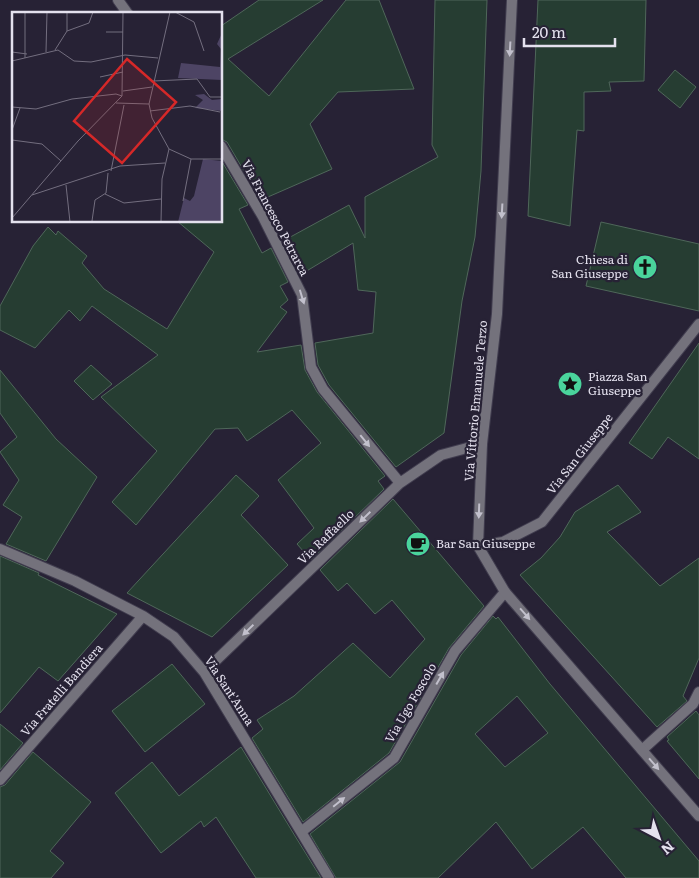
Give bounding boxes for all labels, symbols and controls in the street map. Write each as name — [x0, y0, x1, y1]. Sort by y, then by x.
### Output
inset map — [12, 12, 222, 222]
scale bar — [524, 15, 615, 47]
text: 20 m — [532, 20, 566, 43]
one-way arrow — [506, 41, 514, 57]
street label: Via Francesco Petrarca — [238, 156, 314, 279]
one-way arrow — [498, 203, 506, 219]
place label: Chiesa di San Giuseppe — [551, 250, 628, 282]
church icon: Chiesa di San Giuseppe — [632, 254, 658, 280]
one-way arrow — [298, 290, 306, 305]
street label: Via Vittorio Emanuele Terzo — [459, 320, 491, 482]
place label: Piazza San Giuseppe — [588, 367, 648, 399]
place icon: Piazza San Giuseppe — [557, 371, 583, 397]
street label: Via San Giuseppe — [542, 409, 617, 498]
one-way arrow — [360, 434, 371, 447]
one-way arrow — [475, 503, 483, 519]
street label: Via Raffaello — [293, 505, 358, 568]
one-way arrow — [359, 511, 371, 523]
cafe icon: Bar San Giuseppe — [405, 531, 431, 557]
place label: Bar San Giuseppe — [436, 534, 535, 552]
one-way arrow — [519, 608, 531, 620]
one-way arrow — [242, 623, 254, 635]
street label: Via Fratelli Bandiera — [16, 639, 107, 740]
street label: Via Sant'Anna — [201, 652, 259, 729]
street label: Via Ugo Foscolo — [380, 659, 440, 746]
one-way arrow — [436, 671, 444, 685]
one-way arrow — [648, 758, 659, 770]
one-way arrow — [332, 796, 345, 807]
north arrow — [634, 813, 684, 863]
text: N — [657, 837, 679, 860]

